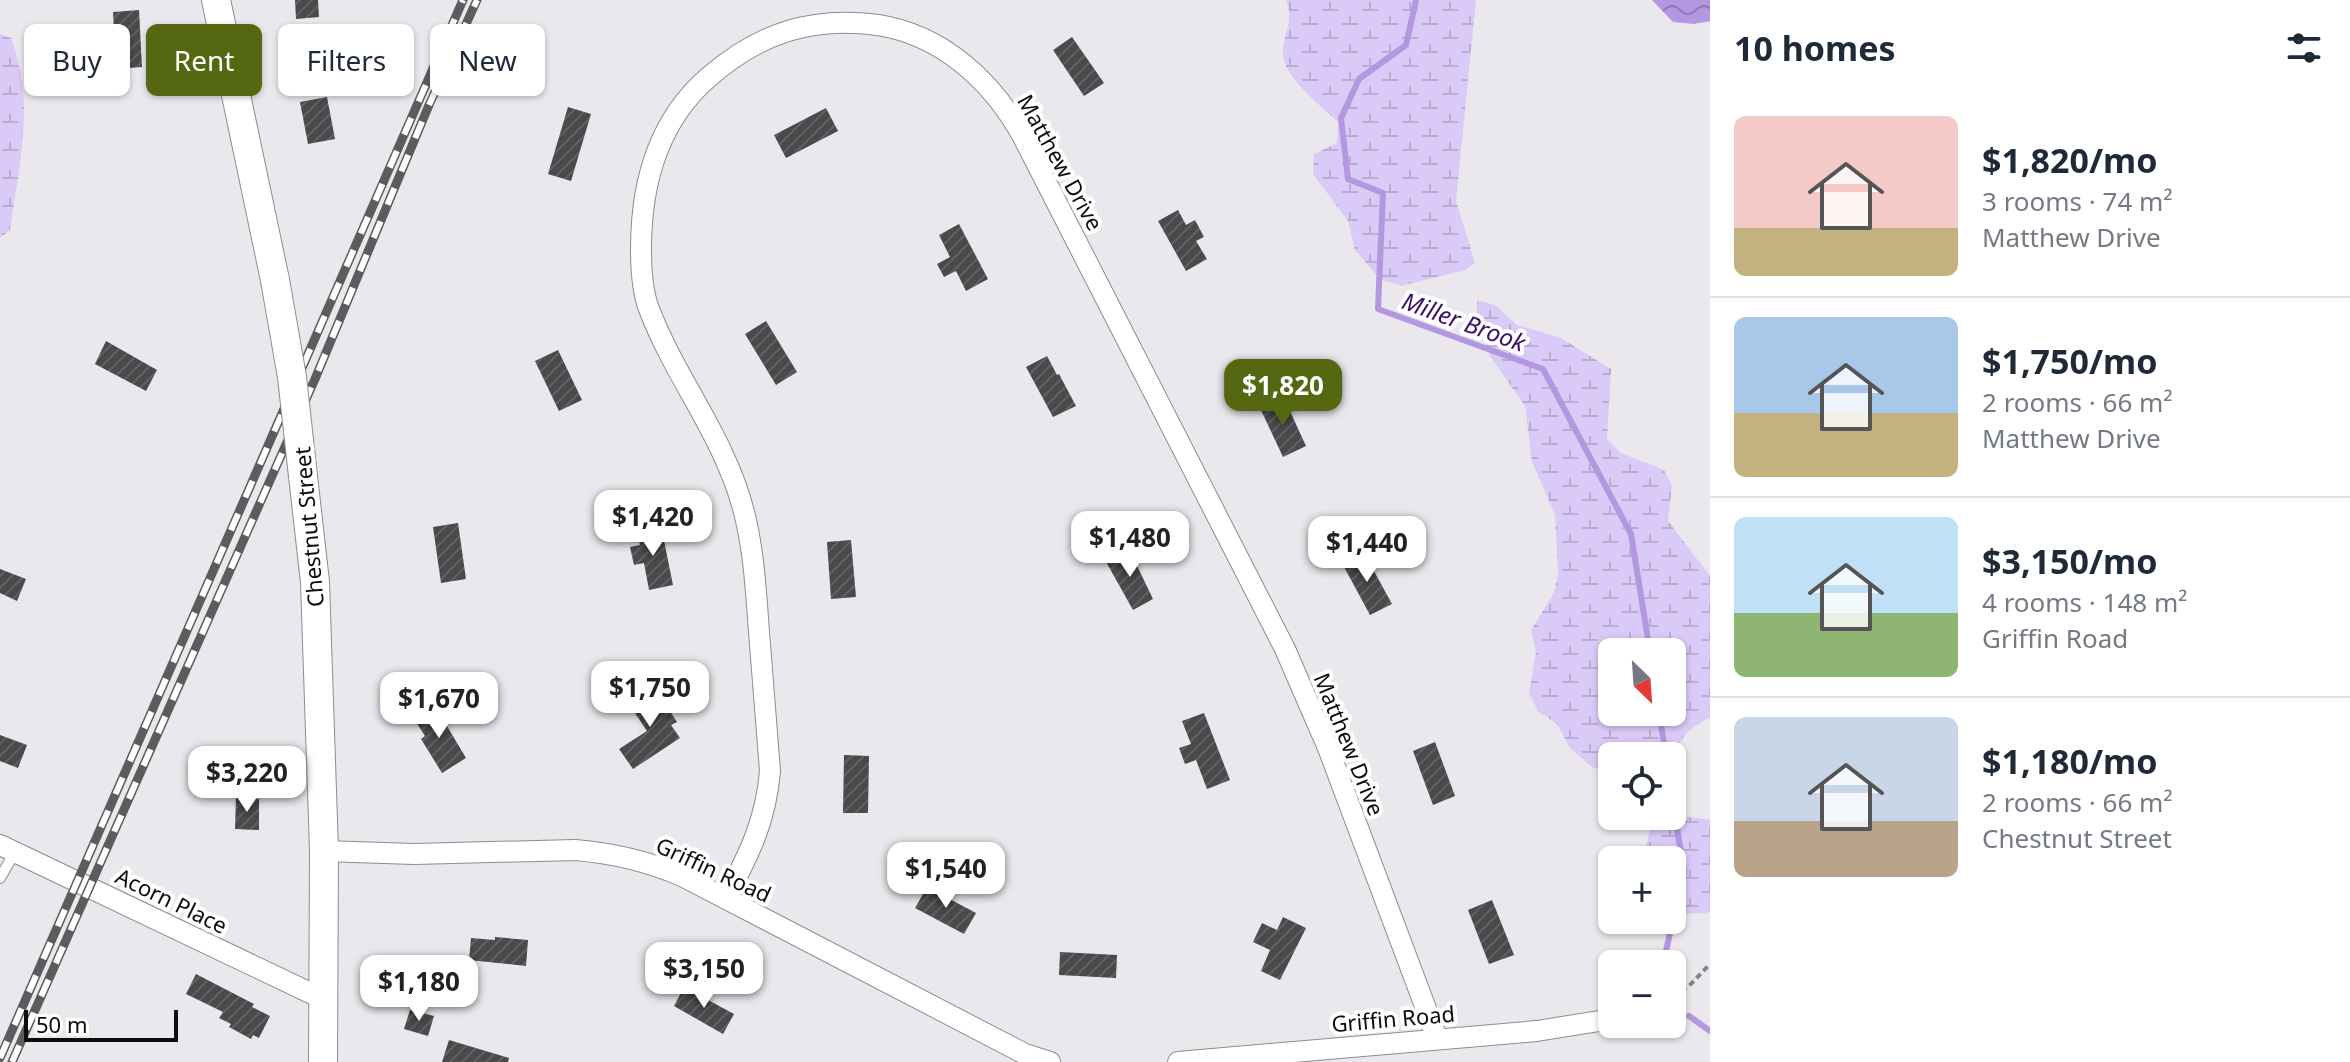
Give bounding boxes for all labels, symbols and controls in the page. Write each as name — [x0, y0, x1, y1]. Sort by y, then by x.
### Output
chip: Buy — [24, 24, 130, 96]
chip: Rent — [146, 24, 262, 96]
chip: Filters — [278, 24, 414, 96]
chip: New — [430, 24, 545, 96]
text: 10 homes — [1734, 25, 1896, 71]
icon: filters — [2282, 26, 2326, 70]
street label: Matthew Drive — [1011, 89, 1111, 235]
text: $1,820/mo — [1982, 137, 2157, 183]
icon: home — [1798, 148, 1894, 244]
text: 3 rooms · 74 m² — [1982, 183, 2172, 219]
text: Matthew Drive — [1982, 219, 2161, 255]
water label: Miller Brook — [1398, 283, 1531, 359]
text: $1,750/mo — [1982, 338, 2157, 384]
icon: home — [1798, 349, 1894, 445]
pin: $1,820 — [1218, 359, 1348, 427]
text: $1,820 — [1242, 367, 1324, 403]
text: 2 rooms · 66 m² — [1982, 384, 2172, 420]
text: Matthew Drive — [1982, 420, 2161, 456]
street label: Chestnut Street — [286, 446, 330, 608]
pin: $1,420 — [588, 490, 718, 558]
text: $1,420 — [612, 498, 694, 534]
pin: $1,480 — [1065, 511, 1195, 579]
pin: $1,440 — [1302, 516, 1432, 584]
text: $1,480 — [1089, 519, 1171, 555]
text: $1,440 — [1326, 524, 1408, 560]
text: $3,150/mo — [1982, 538, 2157, 584]
icon: home — [1798, 549, 1894, 645]
text: 4 rooms · 148 m² — [1982, 584, 2187, 620]
text: Griffin Road — [1982, 620, 2128, 656]
north arrow — [1598, 638, 1686, 726]
map controls — [1598, 638, 1686, 1038]
pin: $1,750 — [585, 661, 715, 729]
street label: Matthew Drive — [1308, 668, 1392, 820]
text: $1,750 — [609, 669, 691, 705]
pin: $1,670 — [374, 672, 504, 740]
text: $1,670 — [398, 680, 480, 716]
text: $1,180/mo — [1982, 738, 2157, 784]
button: locate — [1598, 742, 1686, 830]
pin: $3,220 — [182, 746, 312, 814]
icon: home — [1798, 749, 1894, 845]
text: $3,220 — [206, 754, 288, 790]
text: 2 rooms · 66 m² — [1982, 784, 2172, 820]
text: Chestnut Street — [1982, 820, 2172, 856]
street label: Griffin Road — [652, 829, 776, 909]
pin: $1,540 — [881, 842, 1011, 910]
button: + — [1598, 846, 1686, 934]
text: $1,540 — [905, 850, 987, 886]
street label: Acorn Place — [111, 860, 233, 940]
pin: $3,150 — [639, 942, 769, 1010]
text: $3,150 — [663, 950, 745, 986]
button: − — [1598, 950, 1686, 1038]
pin: $1,180 — [354, 955, 484, 1023]
text: $1,180 — [378, 963, 460, 999]
street label: Griffin Road — [1330, 998, 1456, 1038]
scale bar — [24, 1006, 178, 1042]
text: 50 m — [36, 1009, 87, 1039]

